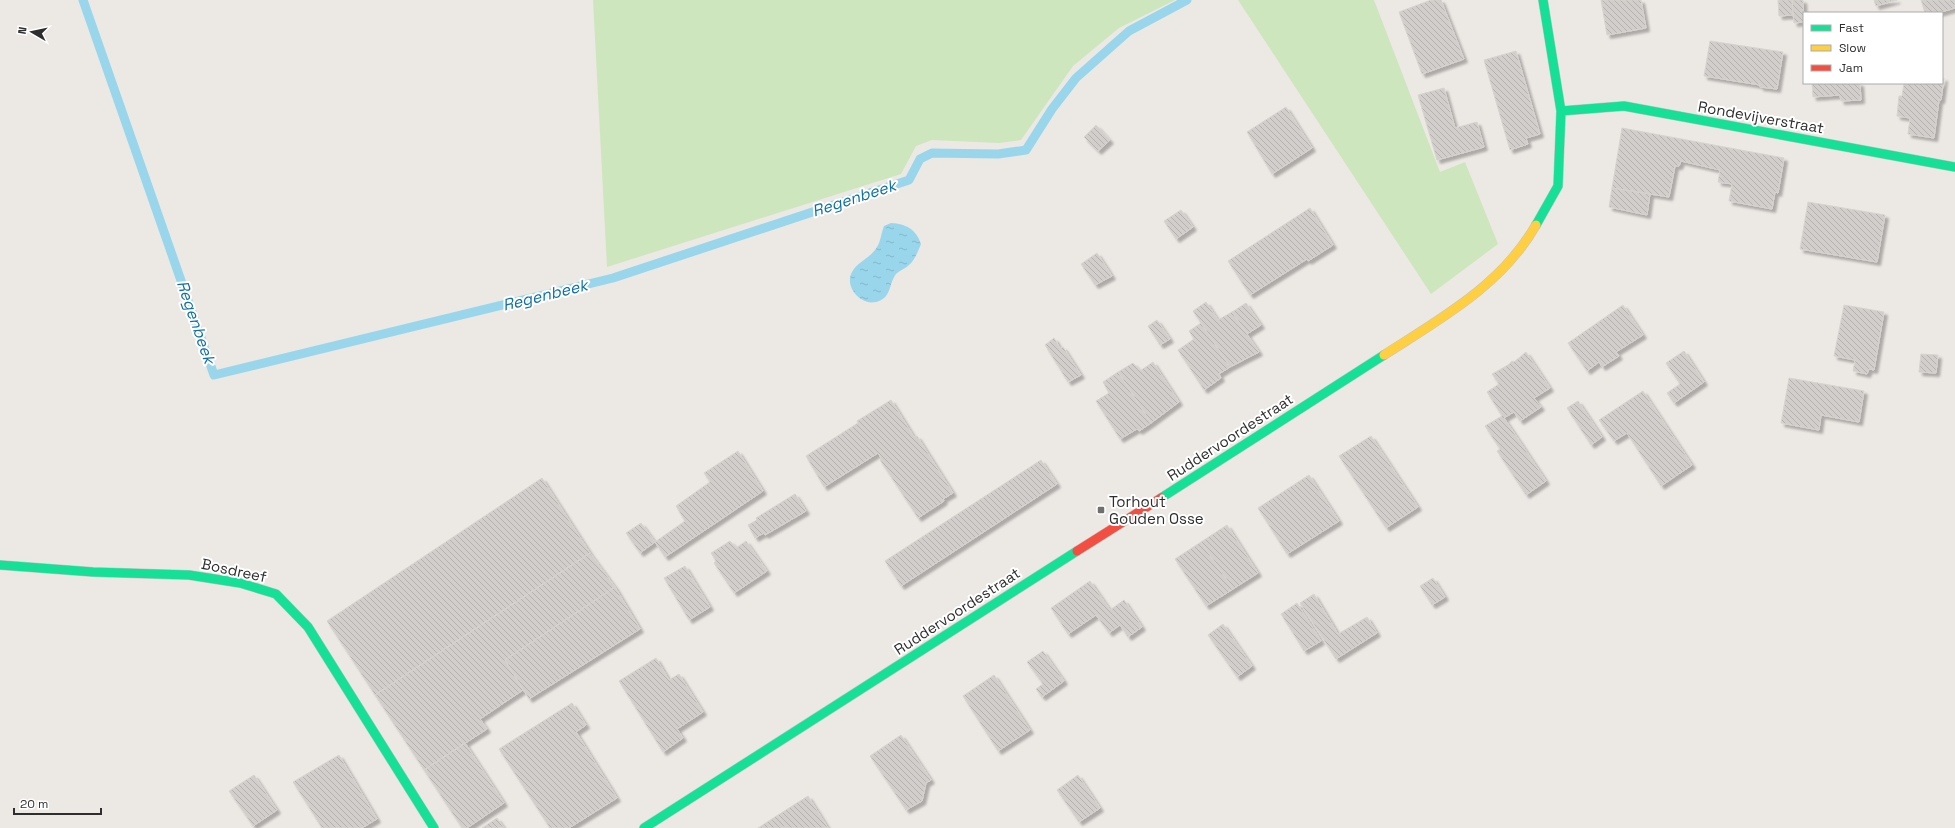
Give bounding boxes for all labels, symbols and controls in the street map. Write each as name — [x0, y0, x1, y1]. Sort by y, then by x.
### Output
north arrow — [12, 12, 52, 52]
legend — [1803, 12, 1943, 84]
text: Fast — [1839, 20, 1864, 36]
text: N — [15, 26, 30, 35]
text: Slow — [1839, 40, 1866, 56]
text: Jam — [1839, 60, 1863, 76]
street label: Rondevijverstraat — [1697, 97, 1826, 137]
water label: Regenbeek — [809, 174, 901, 221]
water label: Regenbeek — [500, 274, 592, 316]
water label: Regenbeek — [172, 277, 221, 369]
street label: Ruddervoordestraat — [1163, 389, 1297, 485]
place label: Torhout Gouden Osse — [1109, 492, 1204, 528]
marker: Torhout Gouden Osse — [1096, 505, 1106, 515]
street label: Bosdreef — [200, 554, 269, 586]
street label: Ruddervoordestraat — [890, 563, 1024, 659]
scale bar — [14, 790, 101, 816]
text: 20 m — [20, 796, 48, 812]

